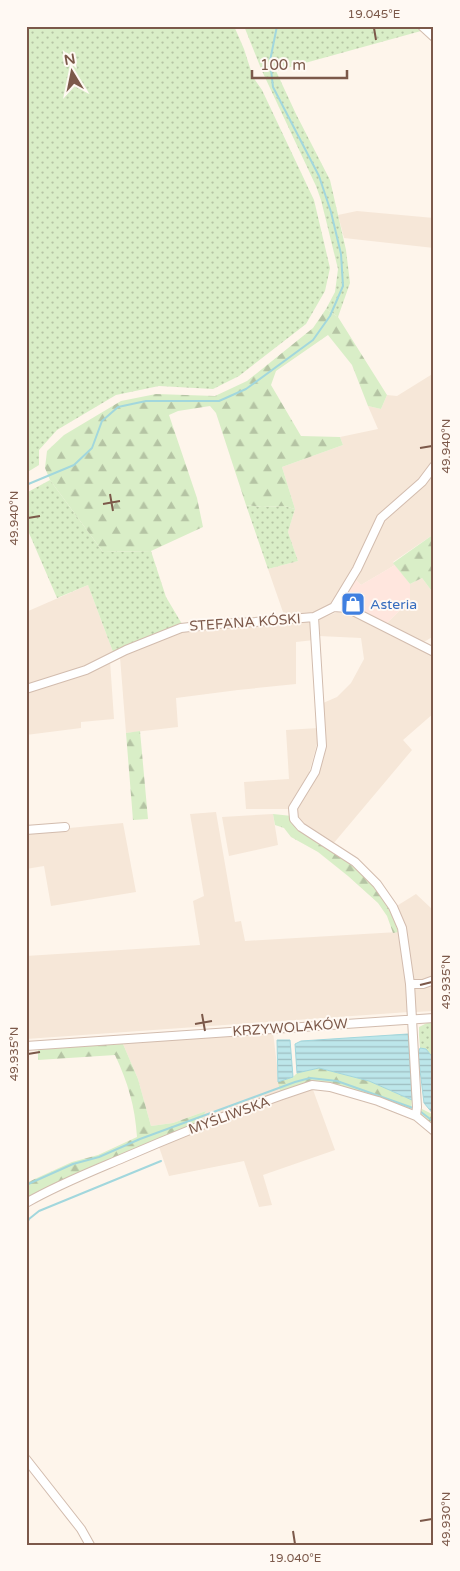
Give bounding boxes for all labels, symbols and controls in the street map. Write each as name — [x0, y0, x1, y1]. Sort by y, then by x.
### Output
text: 19.045°E — [348, 7, 401, 21]
north arrow — [48, 48, 98, 98]
scale bar — [252, 48, 348, 80]
text: N — [63, 50, 77, 69]
text: 100 m — [260, 56, 306, 74]
text: 49.940°N — [439, 419, 453, 473]
text: 49.940°N — [7, 491, 21, 545]
shop icon: Asteria — [340, 591, 366, 617]
place label: Asteria — [370, 596, 417, 613]
street label: STEFANA KÓSKI — [189, 610, 301, 635]
text: 49.935°N — [439, 955, 453, 1009]
street label: KRZYWOLAKÓW — [232, 1015, 348, 1040]
text: 49.935°N — [7, 1027, 21, 1081]
street label: MYŚLIWSKA — [186, 1093, 272, 1138]
text: 49.930°N — [439, 1492, 453, 1546]
text: 19.040°E — [269, 1551, 322, 1565]

